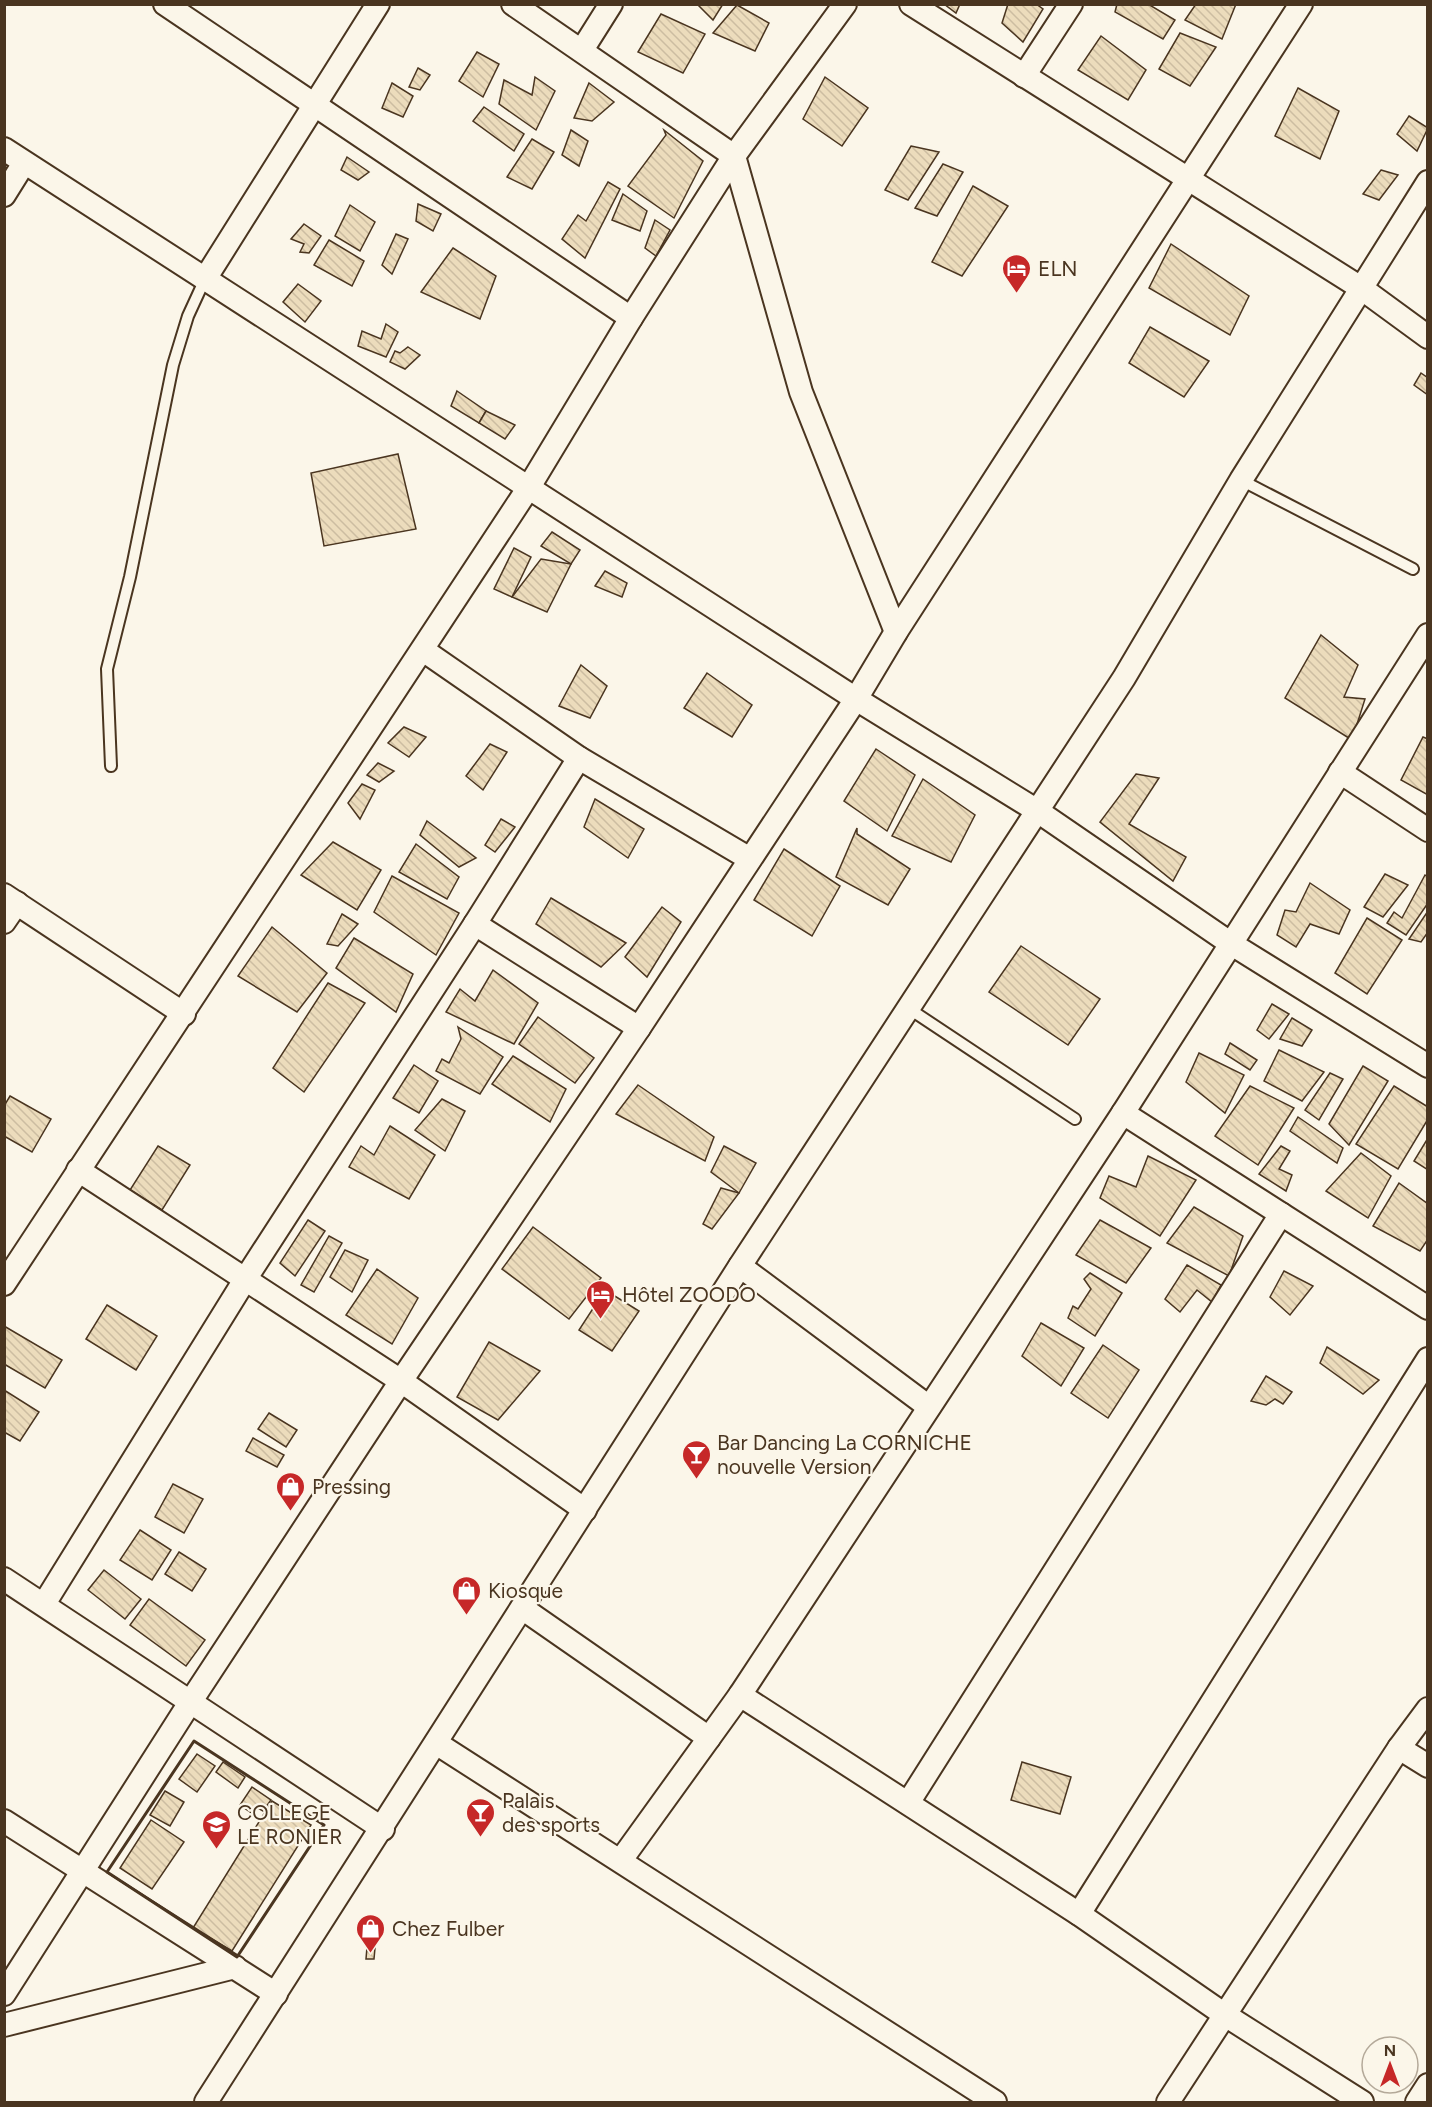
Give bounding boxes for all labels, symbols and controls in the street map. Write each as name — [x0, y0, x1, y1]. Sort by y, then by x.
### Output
hotel icon: ELN — [1001, 252, 1033, 294]
place label: ELN — [1038, 256, 1078, 281]
hotel icon: Hôtel ZOODO — [585, 1278, 617, 1320]
place label: Hôtel ZOODO — [622, 1282, 756, 1307]
place label: Bar Dancing La CORNICHE nouvelle Version — [717, 1430, 972, 1479]
bar icon: Bar Dancing La CORNICHE nouvelle Version — [680, 1438, 712, 1480]
shop icon: Pressing — [275, 1470, 307, 1512]
place label: Pressing — [312, 1474, 391, 1499]
shop icon: Kiosque — [451, 1574, 483, 1616]
place label: Kiosque — [488, 1578, 563, 1603]
place label: Palais des sports — [502, 1788, 600, 1837]
bar icon: Palais des sports — [465, 1796, 497, 1838]
place label: COLLEGE LE RONIER — [237, 1800, 343, 1849]
school or university icon: COLLEGE LE RONIER — [200, 1808, 232, 1850]
shop icon: Chez Fulber — [355, 1912, 387, 1954]
place label: Chez Fulber — [392, 1916, 504, 1941]
north arrow — [1360, 2035, 1420, 2095]
text: N — [1384, 2041, 1396, 2060]

